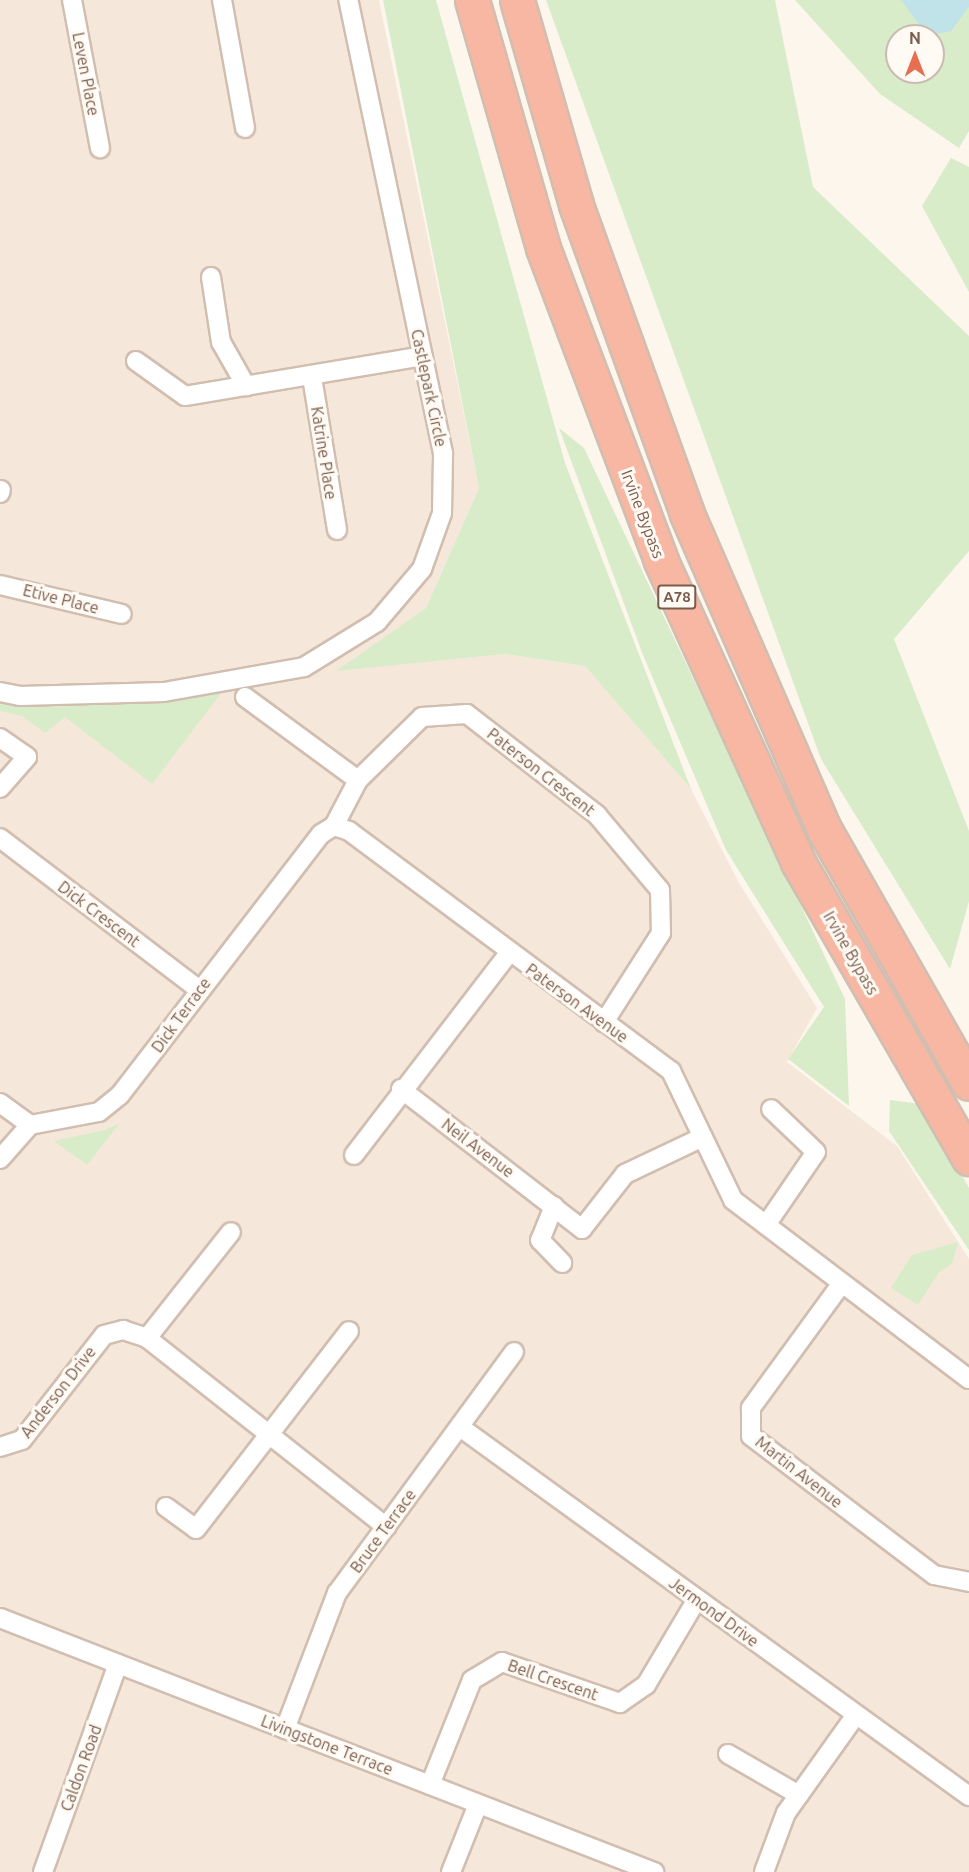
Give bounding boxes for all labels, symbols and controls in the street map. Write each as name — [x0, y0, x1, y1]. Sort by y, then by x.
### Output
north arrow — [885, 24, 945, 84]
text: N — [909, 29, 921, 47]
street label: Leven Place — [69, 31, 103, 117]
street label: Castlepark Circle — [407, 327, 451, 449]
street label: Katrine Place — [307, 405, 341, 501]
street label: Irvine Bypass — [617, 467, 669, 561]
street label: Etive Place — [21, 580, 101, 618]
road number: A78 — [656, 585, 698, 609]
street label: Paterson Crescent — [483, 724, 599, 820]
street label: Dick Crescent — [54, 877, 144, 951]
street label: Irvine Bypass — [819, 908, 883, 998]
street label: Paterson Avenue — [522, 959, 632, 1047]
street label: Dick Terrace — [147, 974, 215, 1056]
street label: Neil Avenue — [438, 1114, 518, 1182]
street label: Anderson Drive — [16, 1342, 100, 1442]
street label: Martin Avenue — [752, 1432, 846, 1512]
street label: Bruce Terrace — [346, 1485, 420, 1577]
street label: Jermond Drive — [666, 1573, 762, 1651]
street label: Bell Crescent — [505, 1656, 601, 1704]
street label: Livingstone Terrace — [258, 1711, 396, 1779]
street label: Caldon Road — [56, 1722, 106, 1814]

